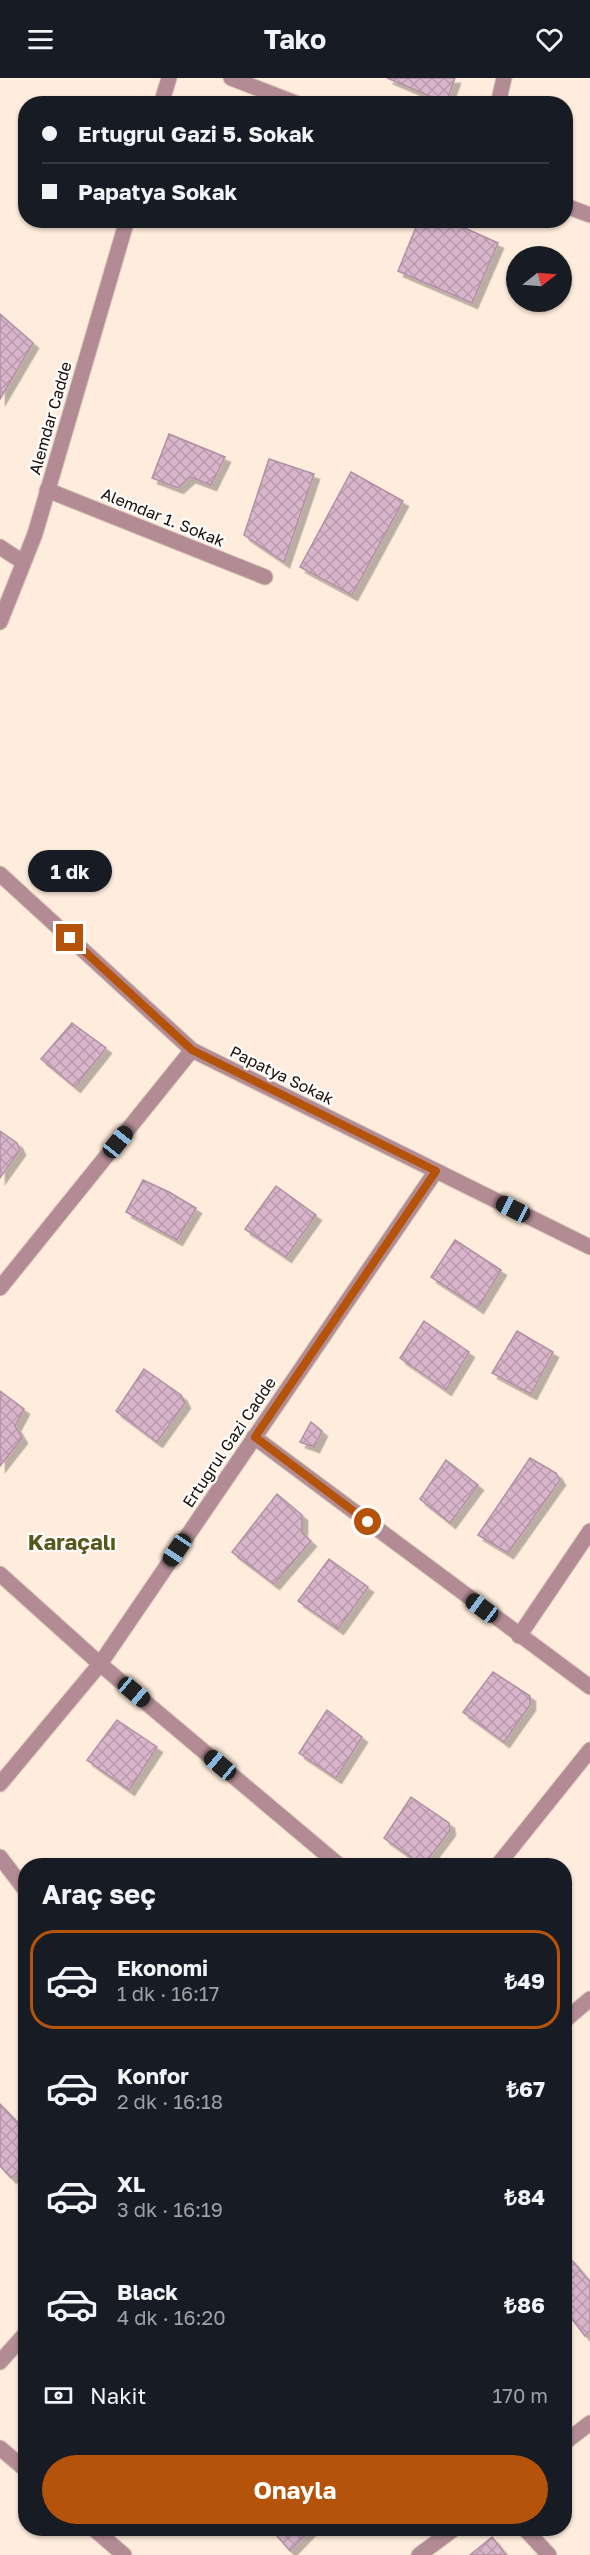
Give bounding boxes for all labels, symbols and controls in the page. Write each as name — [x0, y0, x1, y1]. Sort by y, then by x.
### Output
icon: menu — [24, 23, 57, 56]
text: Tako — [264, 23, 326, 55]
icon: heart — [533, 23, 566, 56]
text: Ertuğrul Gazi 5. Sokak — [78, 120, 314, 147]
text: Papatya Sokak — [78, 178, 237, 205]
north arrow — [506, 246, 572, 312]
map controls — [506, 246, 572, 312]
street label: Alemdar Cadde — [24, 359, 76, 477]
street label: Alemdar 1. Sokak — [98, 483, 228, 551]
callout: 1 dk — [28, 851, 112, 893]
text: 1 dk — [50, 859, 90, 883]
route end — [56, 924, 83, 951]
street label: Papatya Sokak — [227, 1041, 337, 1109]
car — [100, 1122, 136, 1162]
car — [493, 1193, 533, 1225]
street label: Ertuğrul Gazi Cadde — [178, 1373, 280, 1511]
route start — [354, 1508, 381, 1535]
district label: Karaçalı — [28, 1528, 116, 1555]
car — [159, 1530, 195, 1570]
car — [462, 1590, 502, 1626]
car — [114, 1674, 154, 1710]
car — [200, 1747, 240, 1783]
text: Araç seç — [42, 1878, 156, 1910]
icon: car — [45, 1953, 99, 2007]
text: Ekonomi — [117, 1954, 208, 1981]
text: ₺49 — [505, 1967, 545, 1994]
text: 1 dk · 16:17 — [117, 1981, 219, 2005]
icon: car — [45, 2061, 99, 2115]
text: Konfor — [117, 2062, 189, 2089]
text: ₺67 — [506, 2075, 545, 2102]
text: 2 dk · 16:18 — [117, 2089, 223, 2113]
icon: car — [45, 2169, 99, 2223]
text: XL — [117, 2170, 145, 2197]
text: ₺84 — [505, 2183, 545, 2210]
text: 3 dk · 16:19 — [117, 2197, 223, 2221]
icon: car — [45, 2277, 99, 2331]
text: Black — [117, 2278, 178, 2305]
text: ₺86 — [504, 2291, 545, 2318]
text: 4 dk · 16:20 — [117, 2305, 226, 2329]
icon: cash — [42, 2379, 75, 2412]
text: Nakit — [90, 2382, 146, 2409]
text: 170 m — [493, 2383, 548, 2407]
button: Onayla — [42, 2455, 548, 2524]

